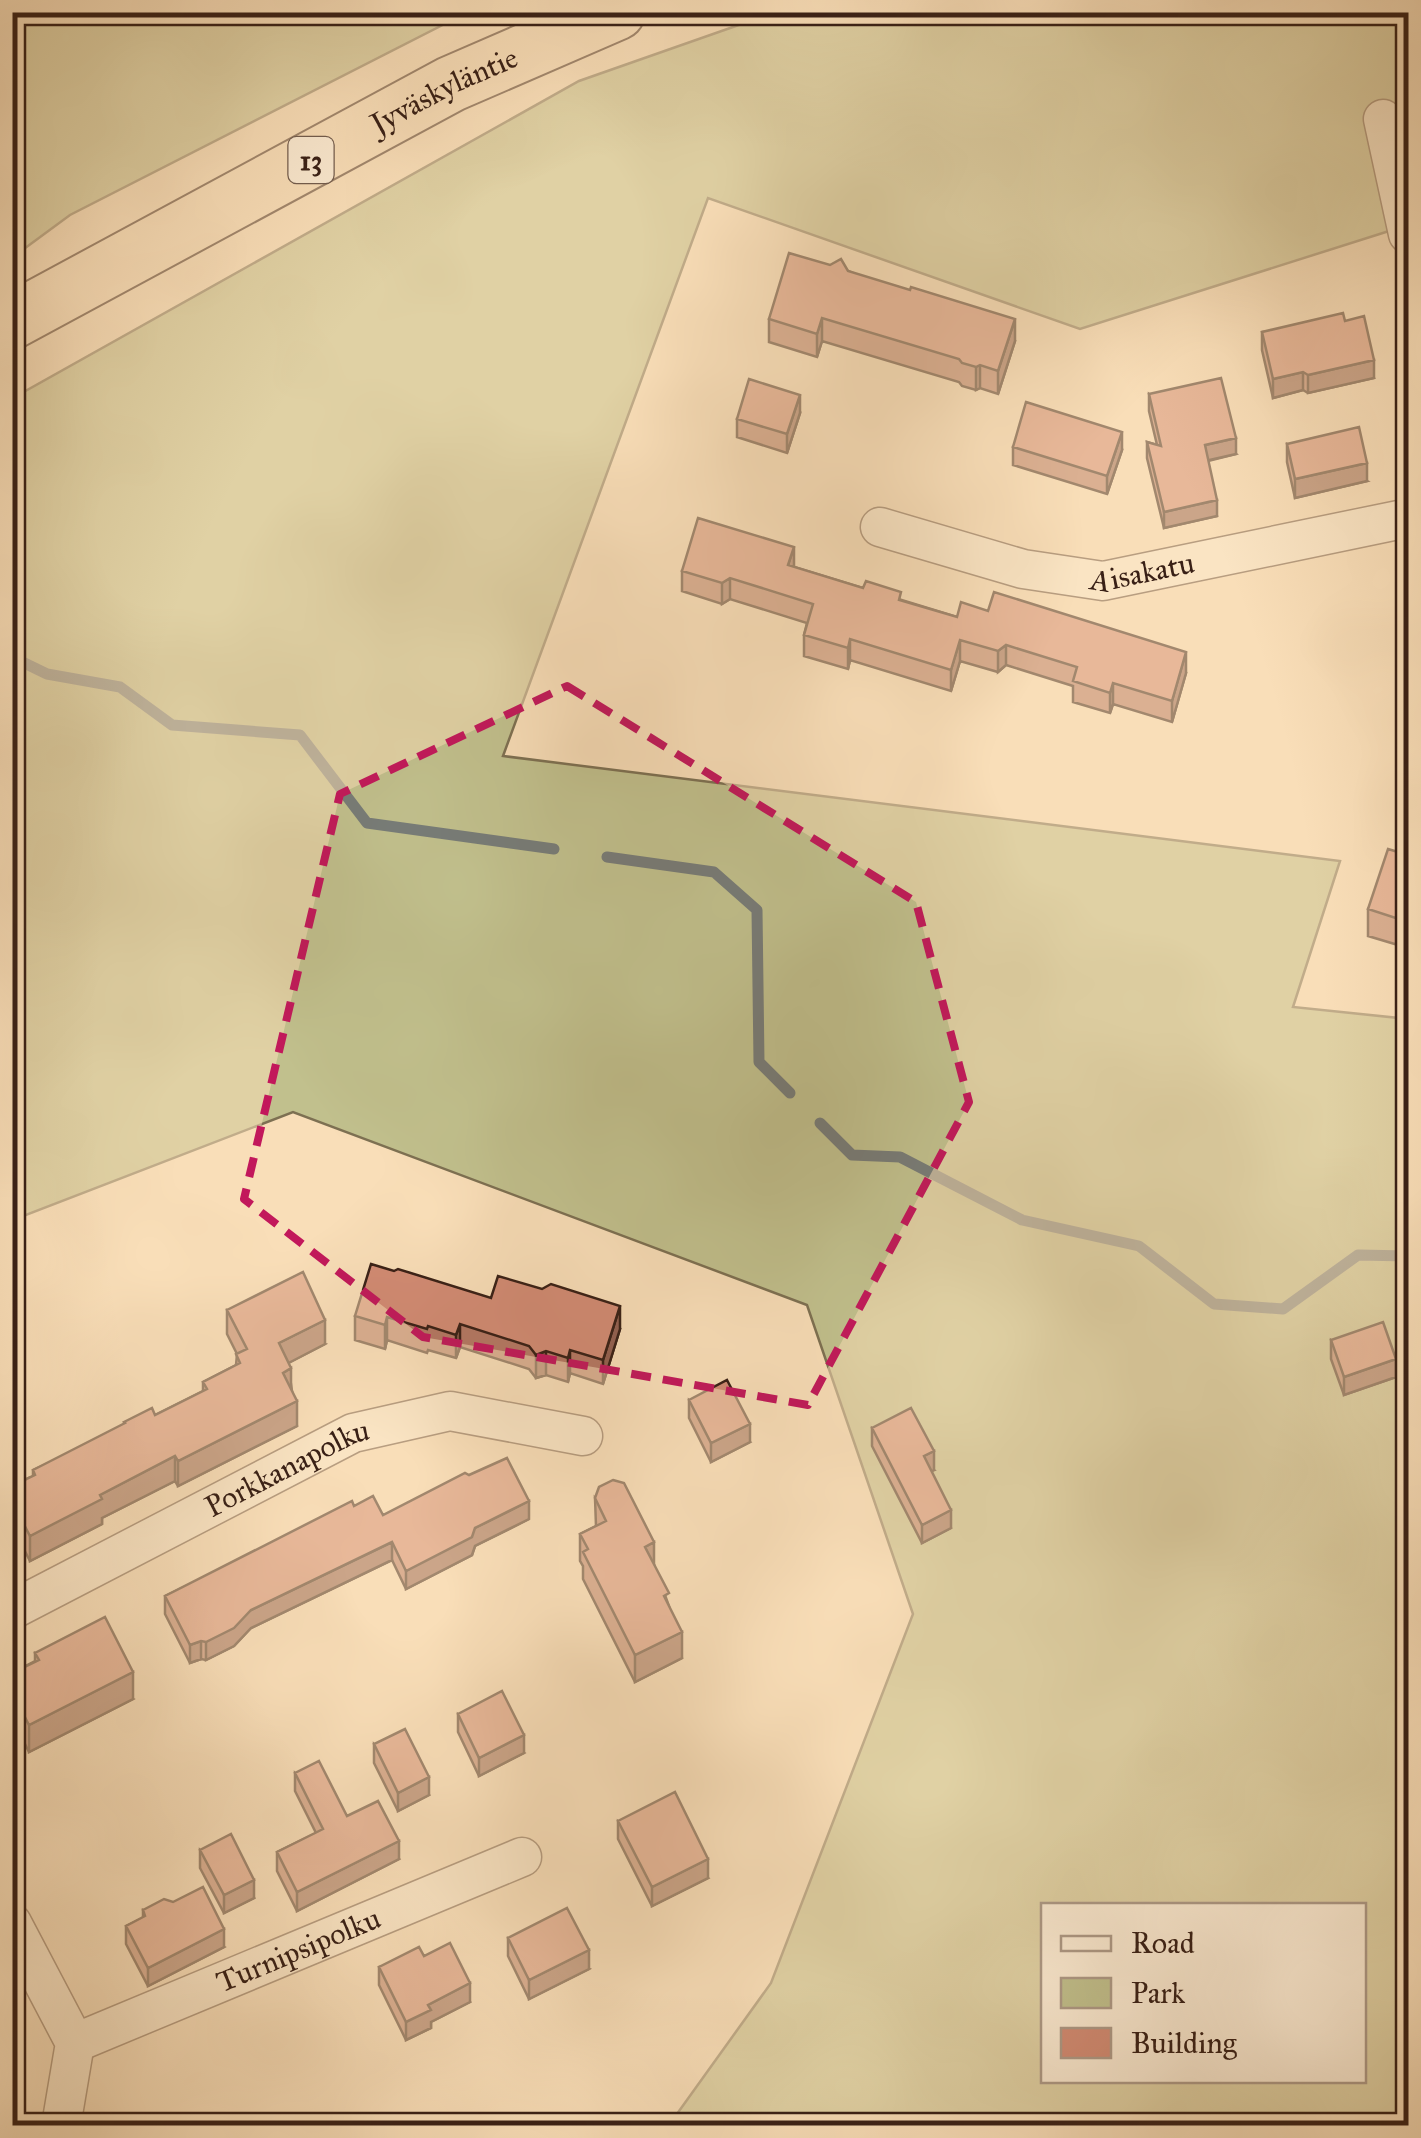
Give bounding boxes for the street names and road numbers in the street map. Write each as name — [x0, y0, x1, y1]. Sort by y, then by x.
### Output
street label: Jyväskyläntie — [362, 39, 523, 143]
road number: 13 — [288, 137, 334, 183]
street label: Aisakatu — [1086, 545, 1197, 600]
street label: Porkkanapolku — [199, 1412, 373, 1525]
street label: Turnipsipolku — [211, 1900, 386, 2000]

